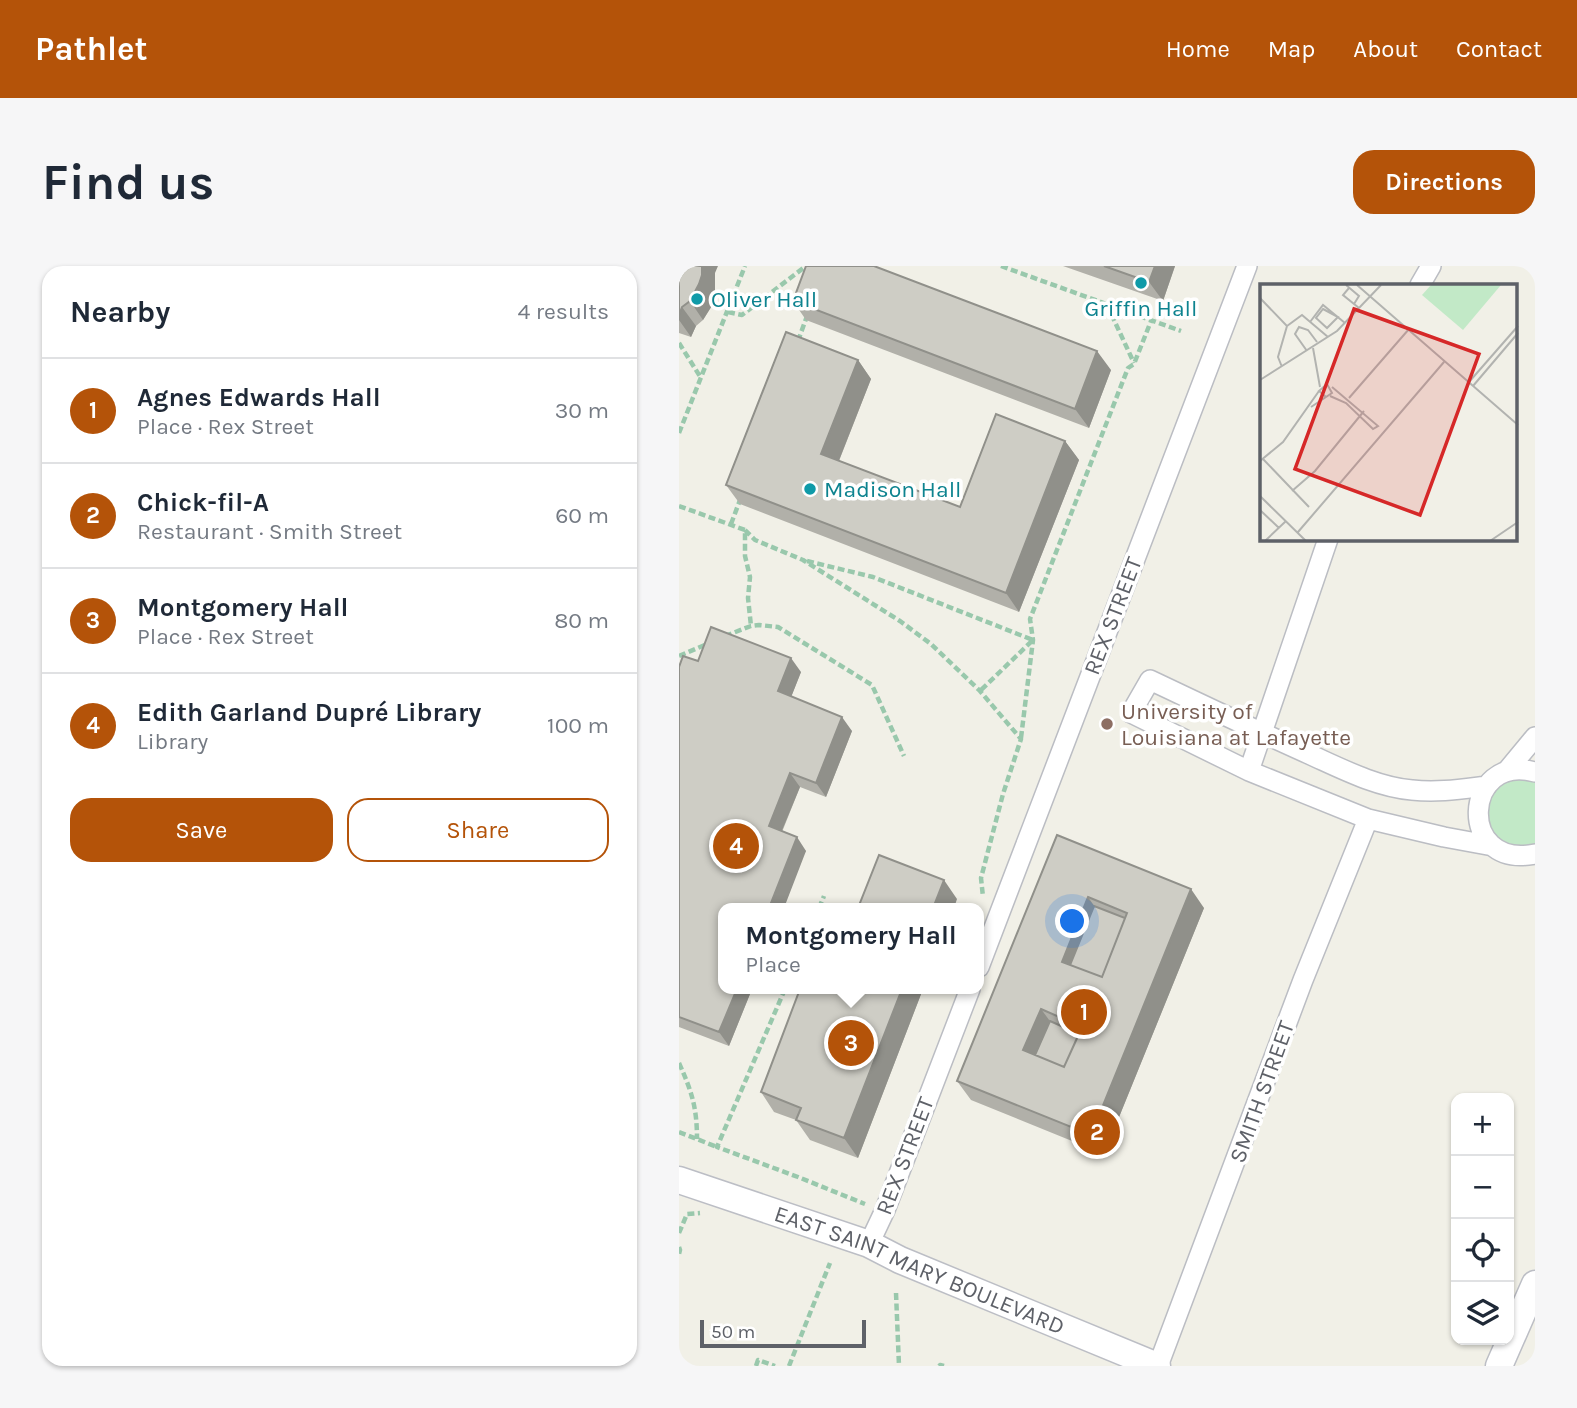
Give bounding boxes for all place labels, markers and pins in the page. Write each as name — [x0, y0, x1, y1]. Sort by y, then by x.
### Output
marker: Griffin Hall — [1133, 275, 1149, 291]
place label: Oliver Hall — [711, 286, 817, 313]
marker: Oliver Hall — [689, 291, 705, 307]
place label: Griffin Hall — [1085, 295, 1197, 322]
place label: Madison Hall — [824, 476, 962, 503]
marker: Madison Hall — [802, 481, 818, 497]
place label: University of Louisiana at Lafayette — [1121, 698, 1351, 751]
marker: University of Louisiana at Lafayette — [1099, 716, 1115, 732]
pin: 4 — [713, 820, 759, 872]
pin: 1 — [1061, 986, 1107, 1038]
pin: 3 — [828, 1017, 874, 1069]
pin: 2 — [1074, 1106, 1120, 1158]

